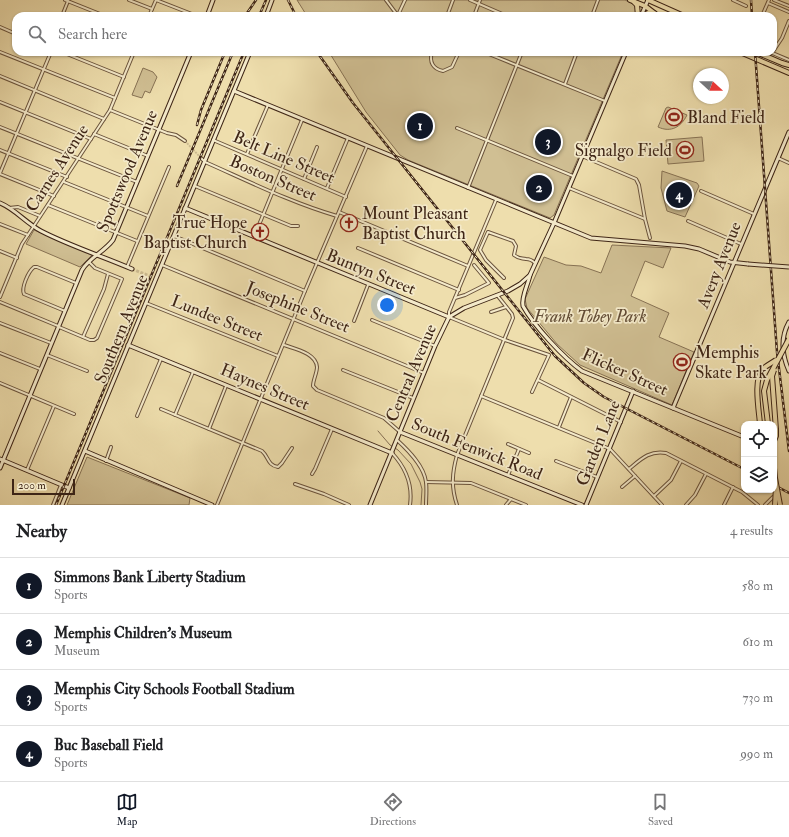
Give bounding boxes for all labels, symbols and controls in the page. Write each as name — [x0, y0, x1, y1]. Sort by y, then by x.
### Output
search box — [12, 12, 777, 56]
icon: search — [26, 23, 48, 45]
text: Search here — [58, 25, 127, 44]
north arrow — [693, 68, 729, 104]
street label: Spottswood Avenue — [92, 107, 163, 236]
sports icon: Bland Field — [664, 107, 684, 127]
place label: Bland Field — [687, 107, 765, 128]
pin: 1 — [407, 111, 433, 141]
street label: Carnes Avenue — [21, 120, 93, 216]
street label: Belt Line Street — [230, 126, 339, 188]
pin: 3 — [535, 127, 561, 157]
place label: Signalgo Field — [575, 140, 673, 161]
sports icon: Signalgo Field — [675, 140, 695, 160]
street label: Boston Street — [227, 150, 320, 206]
pin: 2 — [526, 173, 552, 203]
pin: 4 — [666, 180, 692, 210]
place label: Mount Pleasant Baptist Church — [362, 203, 469, 245]
place label: True Hope Baptist Church — [143, 212, 247, 254]
church icon: Mount Pleasant Baptist Church — [339, 213, 359, 233]
street label: Avery Avenue — [692, 219, 747, 313]
church icon: True Hope Baptist Church — [250, 222, 270, 242]
street label: Buntyn Street — [323, 244, 419, 301]
street label: Southern Avenue — [90, 271, 152, 387]
street label: Josephine Street — [242, 276, 353, 338]
street label: Lundee Street — [168, 290, 266, 346]
your location — [377, 295, 397, 315]
park label: Frank Tobey Park — [532, 306, 647, 327]
street label: Central Avenue — [381, 321, 441, 425]
place label: Memphis Skate Park — [695, 342, 767, 383]
street label: Flicker Street — [579, 344, 672, 401]
sports icon: Memphis Skate Park — [672, 352, 692, 372]
street label: Haynes Street — [217, 359, 313, 416]
street label: Garden Lane — [571, 397, 625, 489]
street label: South Fenwick Road — [408, 413, 546, 485]
map controls — [741, 421, 777, 493]
button: locate — [741, 421, 777, 457]
button: layers — [741, 457, 777, 493]
scale bar — [12, 477, 75, 496]
text: 200 m — [18, 479, 46, 492]
text: Nearby — [16, 521, 67, 542]
text: 4 results — [730, 523, 773, 539]
text: Simmons Bank Liberty Stadium — [54, 568, 246, 587]
text: 1 — [27, 578, 31, 594]
text: 580 m — [742, 578, 773, 594]
text: Sports — [54, 587, 88, 603]
text: Memphis Children's Museum — [54, 624, 232, 643]
text: 2 — [26, 634, 32, 650]
text: 610 m — [742, 634, 773, 650]
text: Museum — [54, 643, 100, 659]
text: Memphis City Schools Football Stadium — [54, 680, 295, 699]
text: 3 — [27, 690, 32, 706]
text: 730 m — [743, 690, 773, 706]
text: Sports — [54, 699, 88, 715]
text: Buc Baseball Field — [54, 736, 163, 755]
text: 4 — [25, 746, 33, 762]
text: 990 m — [740, 746, 773, 762]
text: Sports — [54, 755, 88, 771]
tab: Map — [116, 791, 138, 828]
tab: Directions — [370, 791, 416, 828]
tab: Saved — [648, 791, 673, 828]

